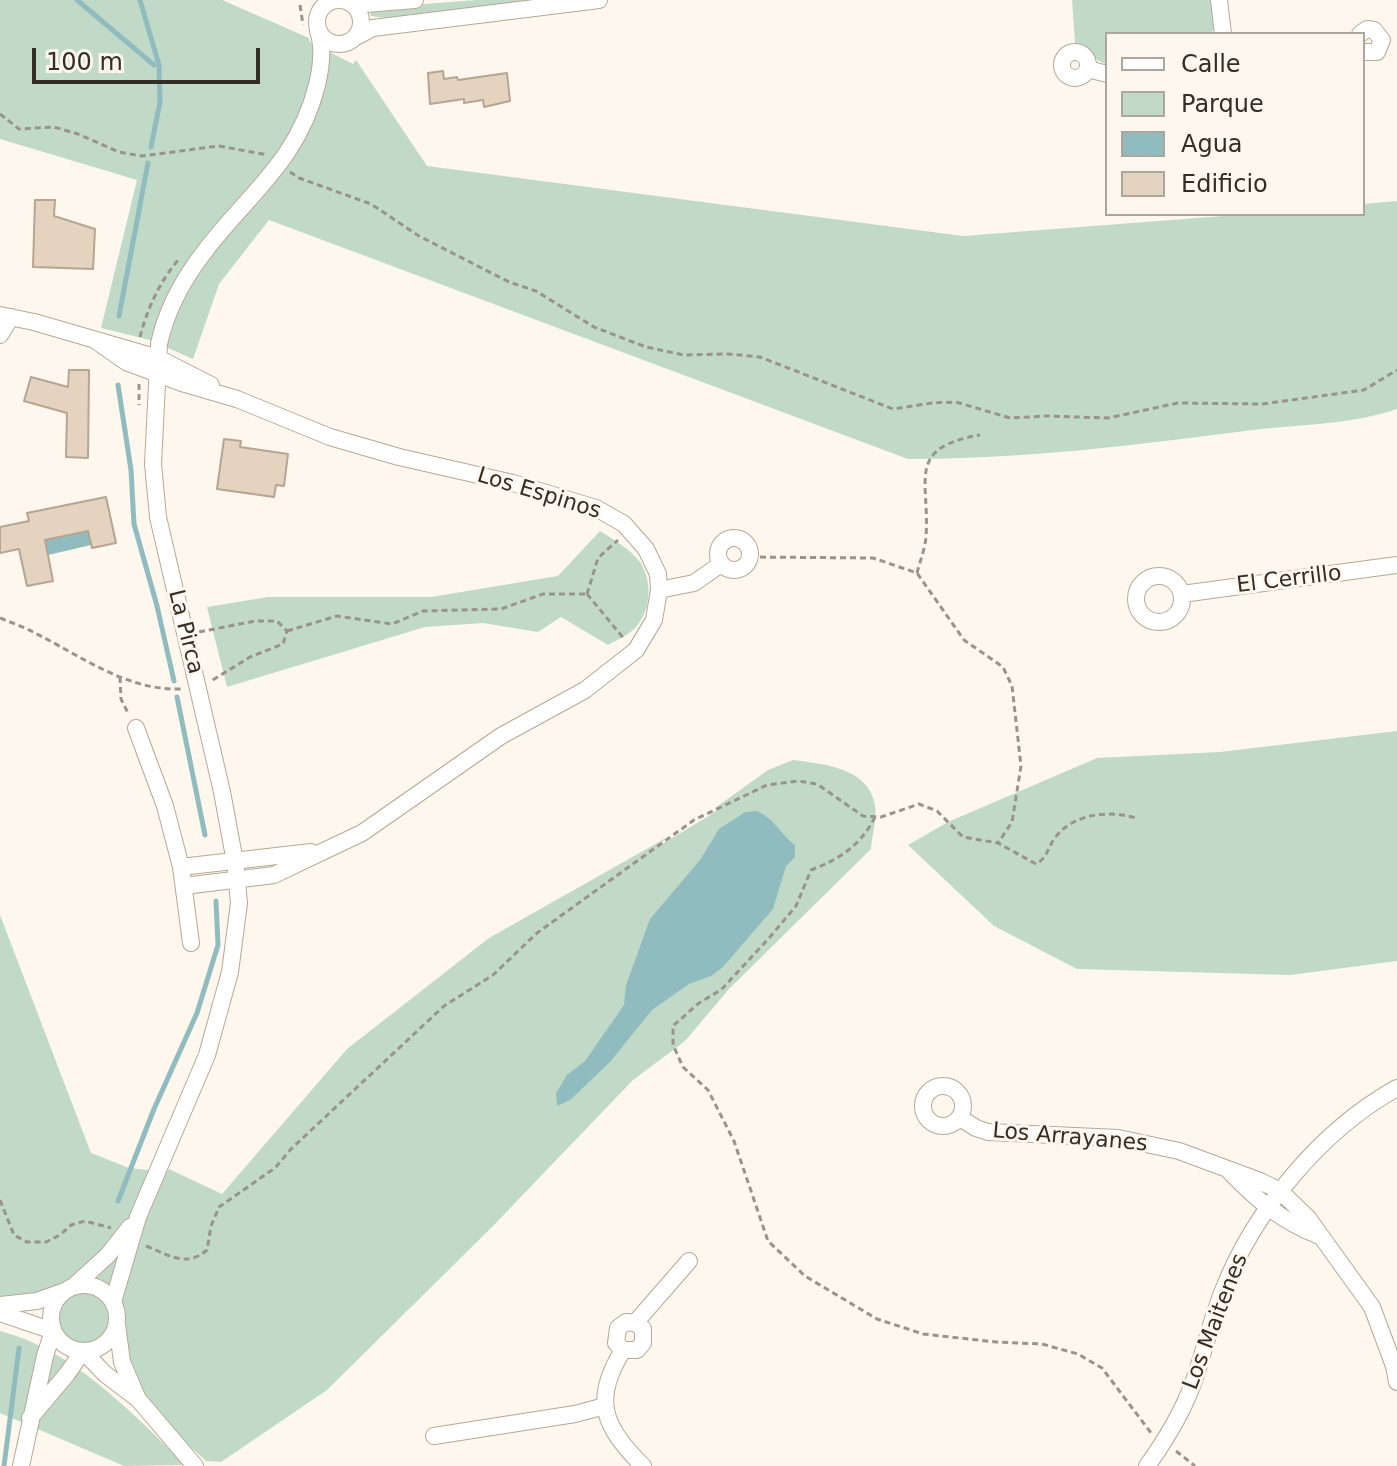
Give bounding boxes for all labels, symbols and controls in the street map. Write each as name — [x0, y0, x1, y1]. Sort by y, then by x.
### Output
scale bar — [36, 32, 264, 82]
legend — [1105, 32, 1365, 216]
text: 100 m — [46, 48, 123, 76]
text: Calle — [1181, 50, 1241, 78]
text: Parque — [1181, 90, 1264, 118]
text: Agua — [1181, 130, 1243, 158]
text: Edificio — [1181, 170, 1268, 198]
street label: Los Espinos — [474, 463, 604, 525]
street label: El Cerrillo — [1235, 560, 1343, 600]
street label: La Pirca — [162, 587, 208, 677]
street label: Los Arrayanes — [991, 1118, 1149, 1158]
street label: Los Maitenes — [1178, 1250, 1254, 1394]

